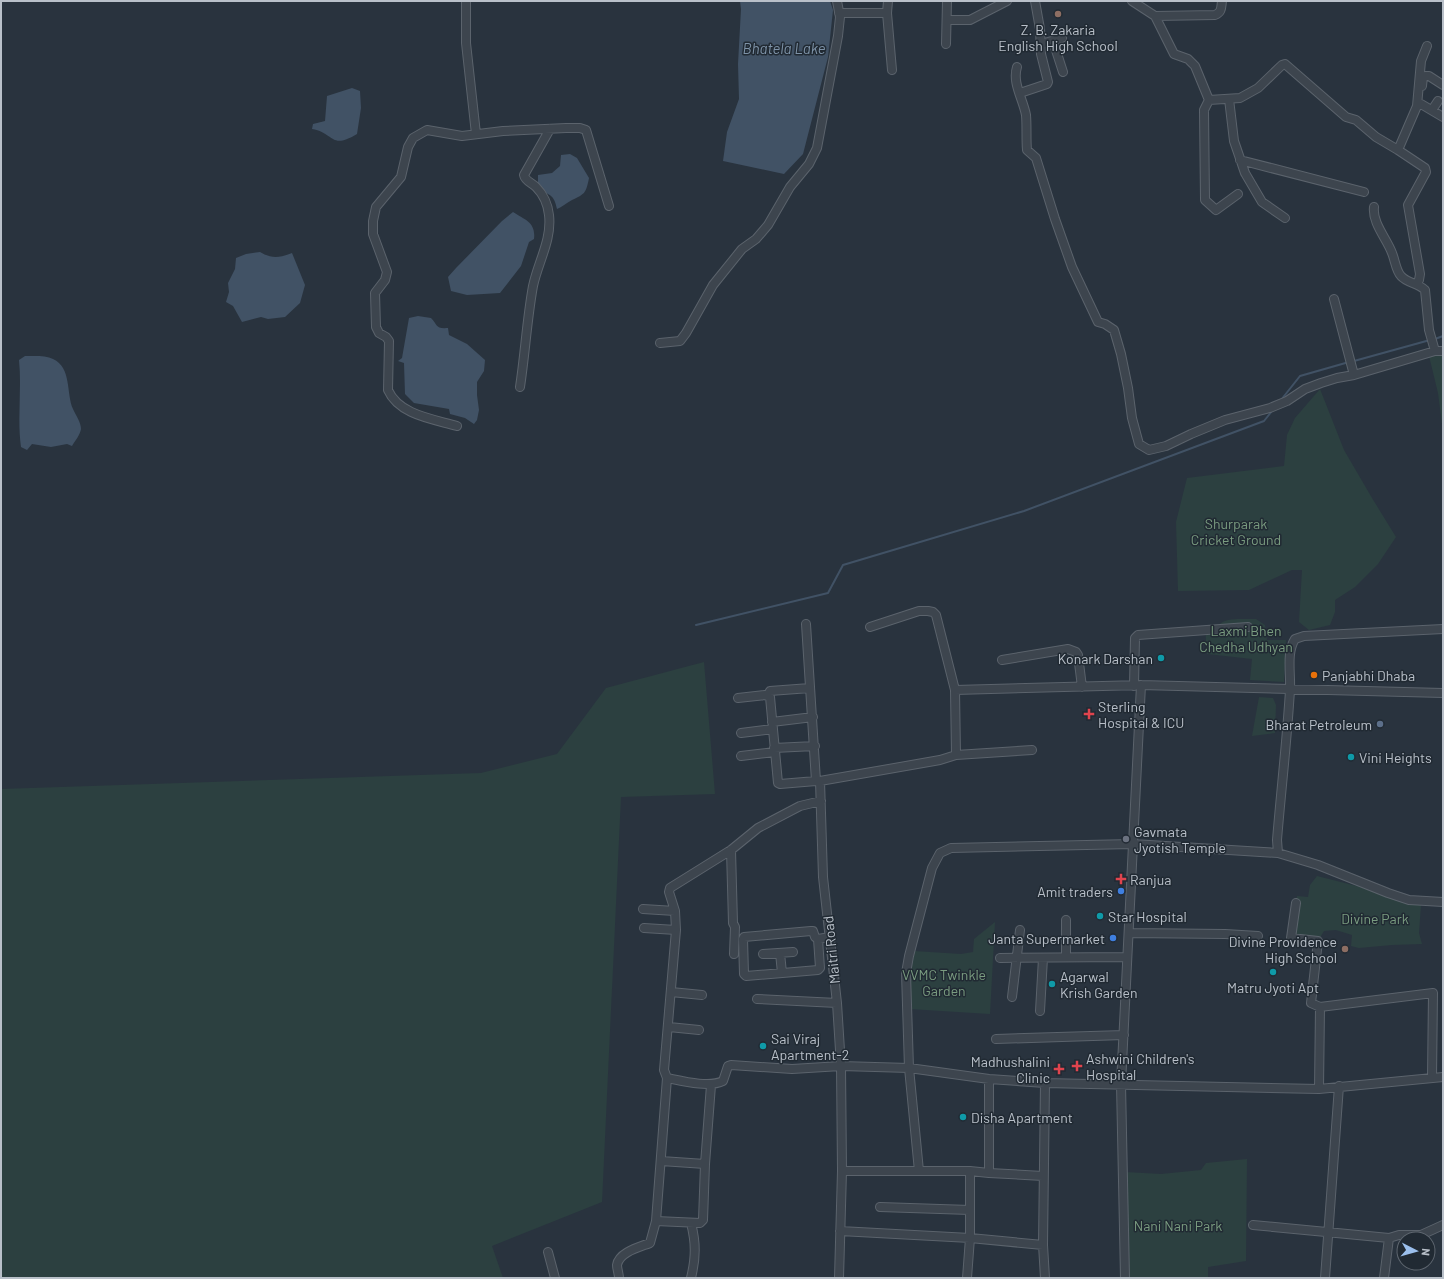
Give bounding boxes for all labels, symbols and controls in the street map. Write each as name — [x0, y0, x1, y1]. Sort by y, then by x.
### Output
marker: Z. B. Zakaria English High School — [1053, 9, 1063, 19]
place label: Z. B. Zakaria English High School — [998, 21, 1118, 54]
water label: Bhatela Lake — [743, 39, 826, 57]
park label: Shurparak Cricket Ground — [1191, 515, 1281, 548]
park label: Laxmi Bhen Chedha Udhyan — [1199, 622, 1293, 655]
place label: Konark Darshan — [1058, 650, 1153, 667]
marker: Konark Darshan — [1156, 653, 1166, 663]
place label: Panjabhi Dhaba — [1322, 667, 1415, 684]
marker: Panjabhi Dhaba — [1309, 670, 1319, 680]
place label: Sterling Hospital & ICU — [1098, 698, 1184, 731]
marker: Sterling Hospital & ICU — [1083, 708, 1095, 720]
place label: Bharat Petroleum — [1266, 716, 1372, 733]
marker: Bharat Petroleum — [1375, 719, 1385, 729]
place label: Vini Heights — [1359, 749, 1432, 766]
marker: Vini Heights — [1346, 752, 1356, 762]
place label: Gavmata Jyotish Temple — [1134, 823, 1226, 856]
marker: Gavmata Jyotish Temple — [1121, 834, 1131, 844]
place label: Ranjua — [1130, 871, 1171, 888]
marker: Ranjua — [1115, 873, 1127, 885]
place label: Amit traders — [1037, 883, 1113, 900]
marker: Amit traders — [1116, 886, 1126, 896]
place label: Star Hospital — [1108, 908, 1187, 925]
park label: Divine Park — [1341, 910, 1409, 927]
marker: Star Hospital — [1095, 911, 1105, 921]
street label: Maitri Road — [819, 915, 843, 985]
place label: Janta Supermarket — [988, 930, 1105, 947]
marker: Janta Supermarket — [1108, 933, 1118, 943]
place label: Divine Providence High School — [1229, 933, 1337, 966]
marker: Divine Providence High School — [1340, 944, 1350, 954]
park label: VVMC Twinkle Garden — [902, 966, 986, 999]
marker: Matru Jyoti Apt — [1268, 967, 1278, 977]
place label: Agarwal Krish Garden — [1060, 968, 1138, 1001]
marker: Agarwal Krish Garden — [1047, 979, 1057, 989]
place label: Matru Jyoti Apt — [1227, 979, 1319, 996]
place label: Sai Viraj Apartment-2 — [771, 1030, 849, 1063]
marker: Sai Viraj Apartment-2 — [758, 1041, 768, 1051]
place label: Ashwini Children's Hospital — [1086, 1050, 1195, 1083]
place label: Madhushalini Clinic — [971, 1053, 1050, 1086]
marker: Ashwini Children's Hospital — [1071, 1060, 1083, 1072]
marker: Madhushalini Clinic — [1053, 1063, 1065, 1075]
place label: Disha Apartment — [971, 1109, 1073, 1126]
marker: Disha Apartment — [958, 1112, 968, 1122]
park label: Nani Nani Park — [1134, 1217, 1222, 1234]
north arrow — [1396, 1231, 1436, 1271]
text: N — [1420, 1248, 1433, 1256]

